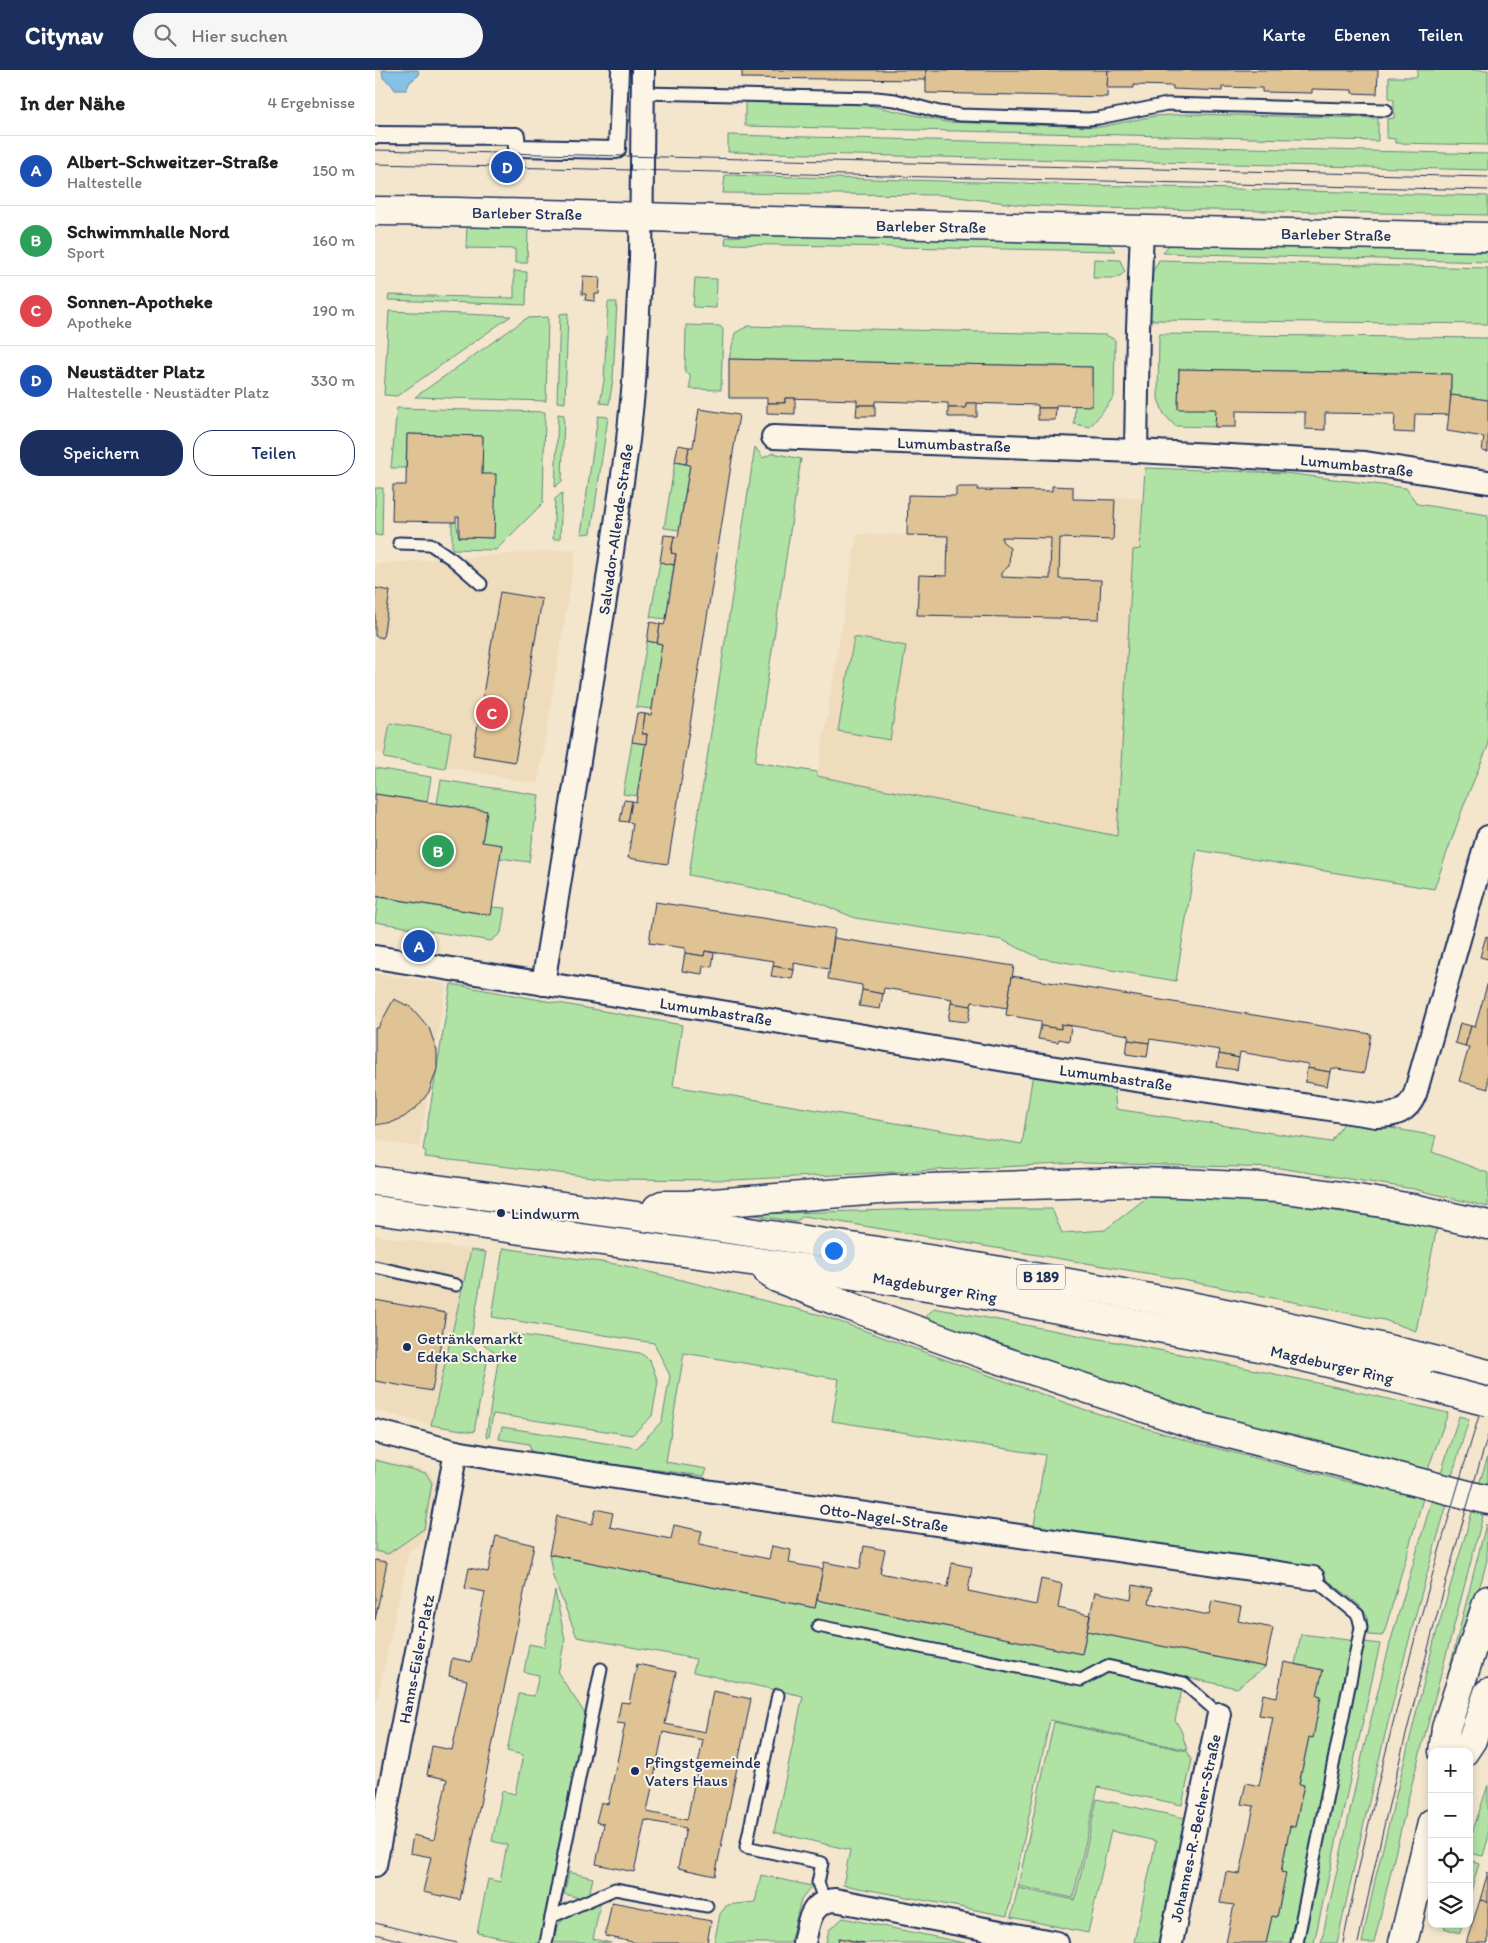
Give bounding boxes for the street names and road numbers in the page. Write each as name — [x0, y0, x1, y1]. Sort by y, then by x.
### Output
street label: Barleber Straße — [472, 203, 582, 224]
street label: Barleber Straße — [876, 216, 986, 237]
street label: Barleber Straße — [1281, 224, 1391, 245]
street label: Lumumbastraße — [897, 433, 1011, 456]
street label: Salvador-Allende-Straße — [594, 442, 637, 616]
street label: Lumumbastraße — [1299, 450, 1414, 481]
street label: Lumumbastraße — [658, 993, 774, 1030]
street label: Lumumbastraße — [1058, 1060, 1174, 1095]
road number: B 189 — [1017, 1264, 1065, 1290]
street label: Magdeburger Ring — [871, 1268, 999, 1307]
street label: Magdeburger Ring — [1269, 1341, 1396, 1388]
street label: Otto-Nagel-Straße — [818, 1499, 950, 1536]
street label: Hanns-Eisler-Platz — [395, 1592, 438, 1725]
street label: Johannes-R.-Becher-Straße — [1166, 1732, 1225, 1924]

